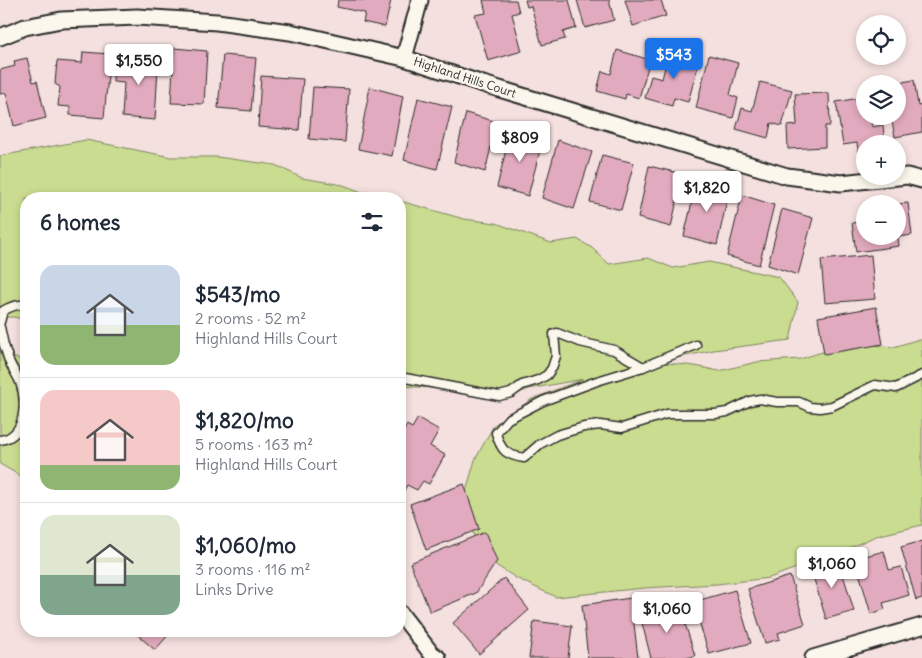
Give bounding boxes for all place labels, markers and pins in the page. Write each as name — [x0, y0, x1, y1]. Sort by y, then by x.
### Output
pin: $543 — [644, 38, 704, 80]
pin: $1,550 — [98, 44, 180, 86]
pin: $809 — [490, 120, 550, 163]
pin: $1,820 — [666, 170, 748, 213]
pin: $1,060 — [791, 546, 873, 589]
pin: $1,060 — [626, 592, 708, 634]

